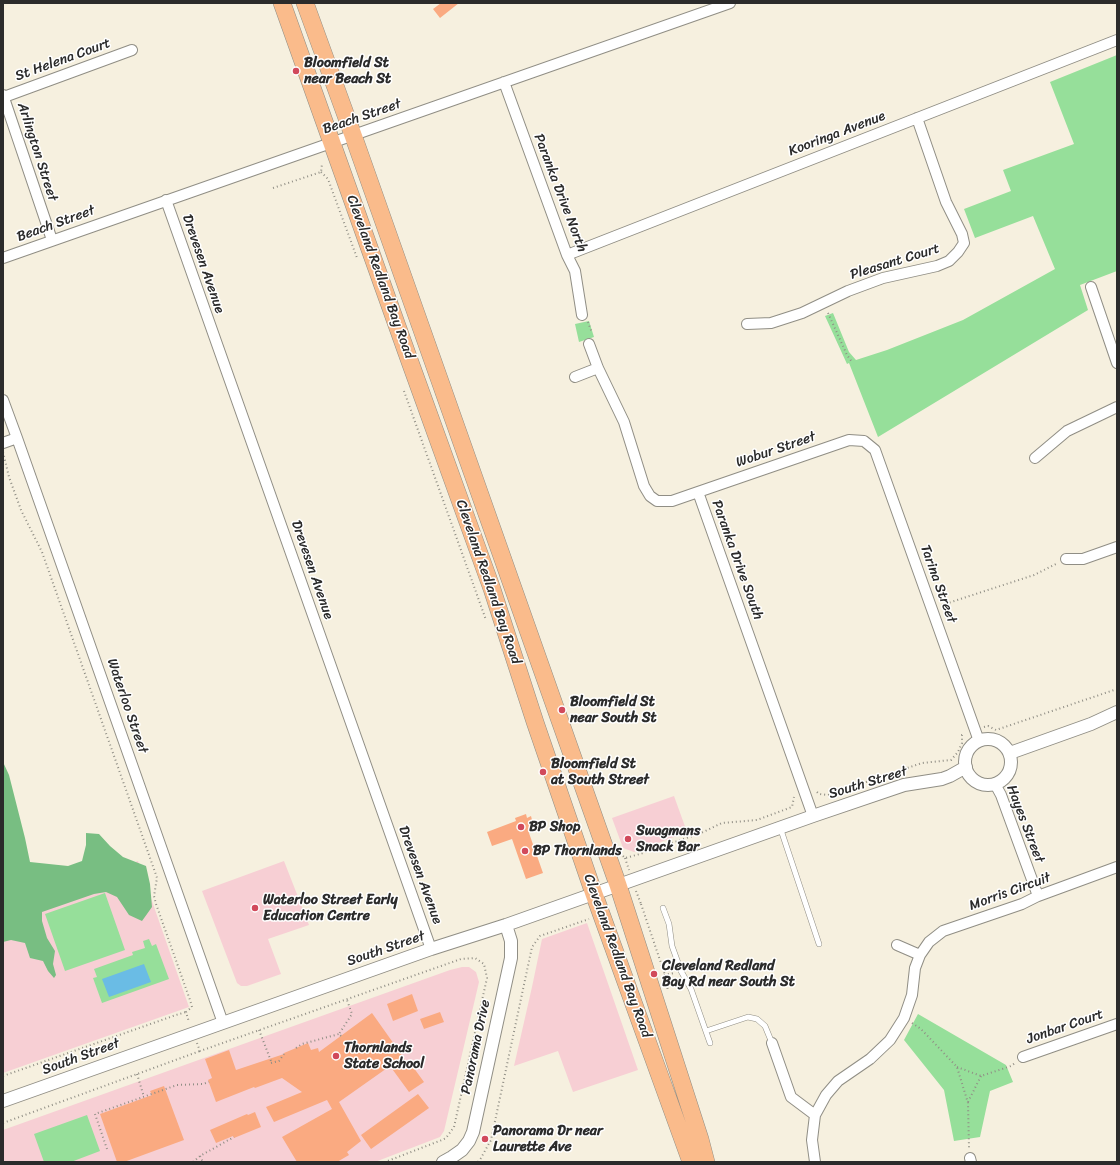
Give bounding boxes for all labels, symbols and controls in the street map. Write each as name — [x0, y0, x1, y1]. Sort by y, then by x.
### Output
street label: St Helena Court — [13, 35, 113, 85]
place label: Bloomfield St near Beach St — [304, 55, 391, 88]
marker: Bloomfield St near Beach St — [291, 66, 301, 76]
street label: Beach Street — [321, 96, 403, 138]
street label: Arlington Street — [13, 101, 61, 203]
street label: Kooringa Avenue — [786, 108, 888, 160]
street label: Paranka Drive North — [530, 132, 590, 254]
street label: Cleveland Redland Bay Road — [343, 193, 417, 361]
street label: Beach Street — [15, 202, 97, 246]
street label: Drevesen Avenue — [178, 212, 228, 316]
street label: Pleasant Court — [848, 240, 942, 284]
street label: Wobur Street — [734, 429, 818, 471]
street label: Cleveland Redland Bay Road — [452, 498, 524, 666]
street label: Paranka Drive South — [708, 498, 766, 622]
street label: Drevesen Avenue — [287, 518, 337, 622]
street label: Tarina Street — [916, 543, 960, 625]
street label: Waterloo Street — [103, 656, 151, 756]
place label: Bloomfield St near South St — [570, 694, 657, 726]
marker: Bloomfield St near South St — [557, 705, 567, 715]
place label: Bloomfield St at South Street — [551, 756, 649, 788]
street label: South Street — [827, 763, 909, 803]
marker: Bloomfield St at South Street — [538, 767, 548, 777]
street label: Hayes Street — [1002, 783, 1048, 865]
place label: BP Shop — [529, 819, 580, 835]
marker: BP Shop — [516, 822, 526, 832]
place label: Swagmans Snack Bar — [636, 823, 700, 856]
street label: Drevesen Avenue — [394, 824, 446, 926]
marker: Swagmans Snack Bar — [623, 834, 633, 844]
place label: BP Thornlands — [533, 843, 622, 859]
marker: BP Thornlands — [520, 846, 530, 856]
street label: Morris Circuit — [967, 869, 1053, 915]
street label: Cleveland Redland Bay Road — [580, 872, 654, 1040]
place label: Waterloo Street Early Education Centre — [263, 892, 398, 924]
marker: Waterloo Street Early Education Centre — [250, 903, 260, 913]
street label: South Street — [345, 928, 427, 970]
place label: Cleveland Redland Bay Rd near South St — [662, 958, 795, 990]
marker: Cleveland Redland Bay Rd near South St — [649, 969, 659, 979]
street label: Panorama Drive — [458, 998, 494, 1096]
street label: Jonbar Court — [1024, 1006, 1106, 1048]
street label: South Street — [40, 1035, 122, 1079]
place label: Thornlands State School — [344, 1040, 424, 1072]
marker: Thornlands State School — [331, 1051, 341, 1061]
place label: Panorama Dr near Laurette Ave — [493, 1123, 603, 1156]
marker: Panorama Dr near Laurette Ave — [480, 1134, 490, 1144]

